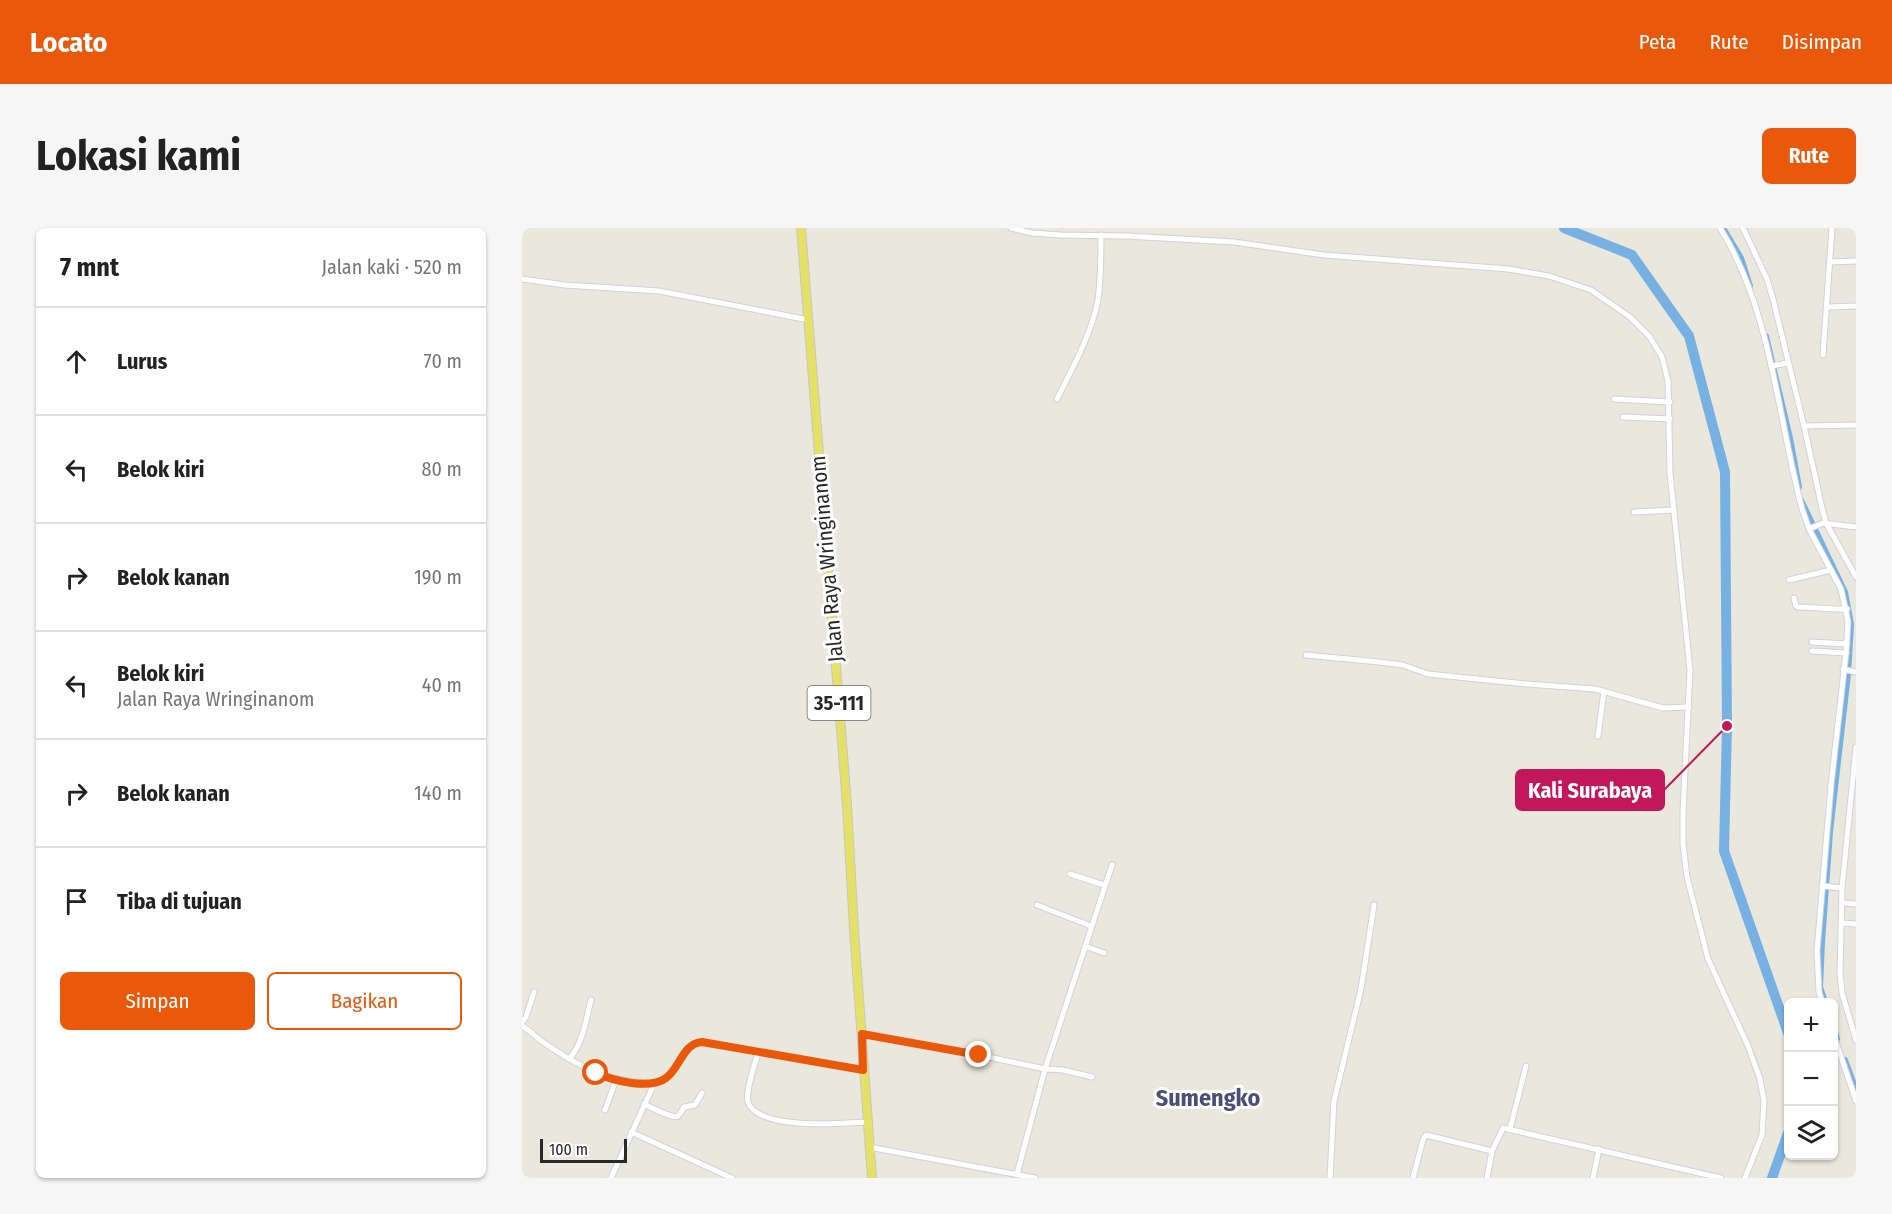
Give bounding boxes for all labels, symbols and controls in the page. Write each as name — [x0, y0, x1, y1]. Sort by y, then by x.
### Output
text: Locato — [30, 26, 108, 59]
text: Peta — [1639, 29, 1676, 55]
text: Rute — [1709, 29, 1749, 55]
text: Disimpan — [1782, 29, 1862, 55]
button: Rute — [1762, 128, 1856, 184]
text: Lokasi kami — [36, 131, 241, 181]
text: 7 mnt — [60, 252, 119, 283]
text: Jalan kaki · 520 m — [322, 255, 462, 279]
icon: ahead — [60, 345, 93, 378]
text: Lurus — [117, 348, 167, 375]
text: 70 m — [424, 349, 462, 373]
icon: left — [60, 453, 93, 486]
street label: Jalan Raya Wringinanom — [805, 455, 849, 663]
text: Belok kiri — [117, 456, 205, 483]
text: 80 m — [422, 457, 462, 481]
icon: right — [60, 561, 93, 594]
text: Belok kanan — [117, 564, 230, 591]
text: 190 m — [414, 565, 462, 589]
text: Belok kiri — [117, 660, 205, 687]
icon: left — [60, 669, 93, 702]
text: 40 m — [422, 673, 462, 697]
road number: 35-111 — [808, 686, 870, 720]
text: Jalan Raya Wringinanom — [117, 687, 314, 711]
callout: Kali Surabaya — [1516, 770, 1664, 810]
icon: right — [60, 777, 93, 810]
text: Kali Surabaya — [1528, 777, 1652, 804]
text: Belok kanan — [117, 780, 230, 807]
text: 140 m — [414, 781, 462, 805]
icon: arrive — [60, 885, 93, 918]
text: Tiba di tujuan — [117, 888, 242, 915]
button: Simpan — [60, 972, 255, 1030]
button: Bagikan — [267, 972, 462, 1030]
map controls — [1784, 998, 1838, 1160]
button: + — [1784, 998, 1838, 1052]
route end — [965, 1041, 991, 1067]
button: − — [1784, 1052, 1838, 1106]
route start — [582, 1059, 608, 1085]
district label: Sumengko — [1156, 1084, 1260, 1112]
button: layers — [1784, 1106, 1838, 1160]
scale bar — [540, 1136, 627, 1164]
text: 100 m — [549, 1140, 588, 1159]

